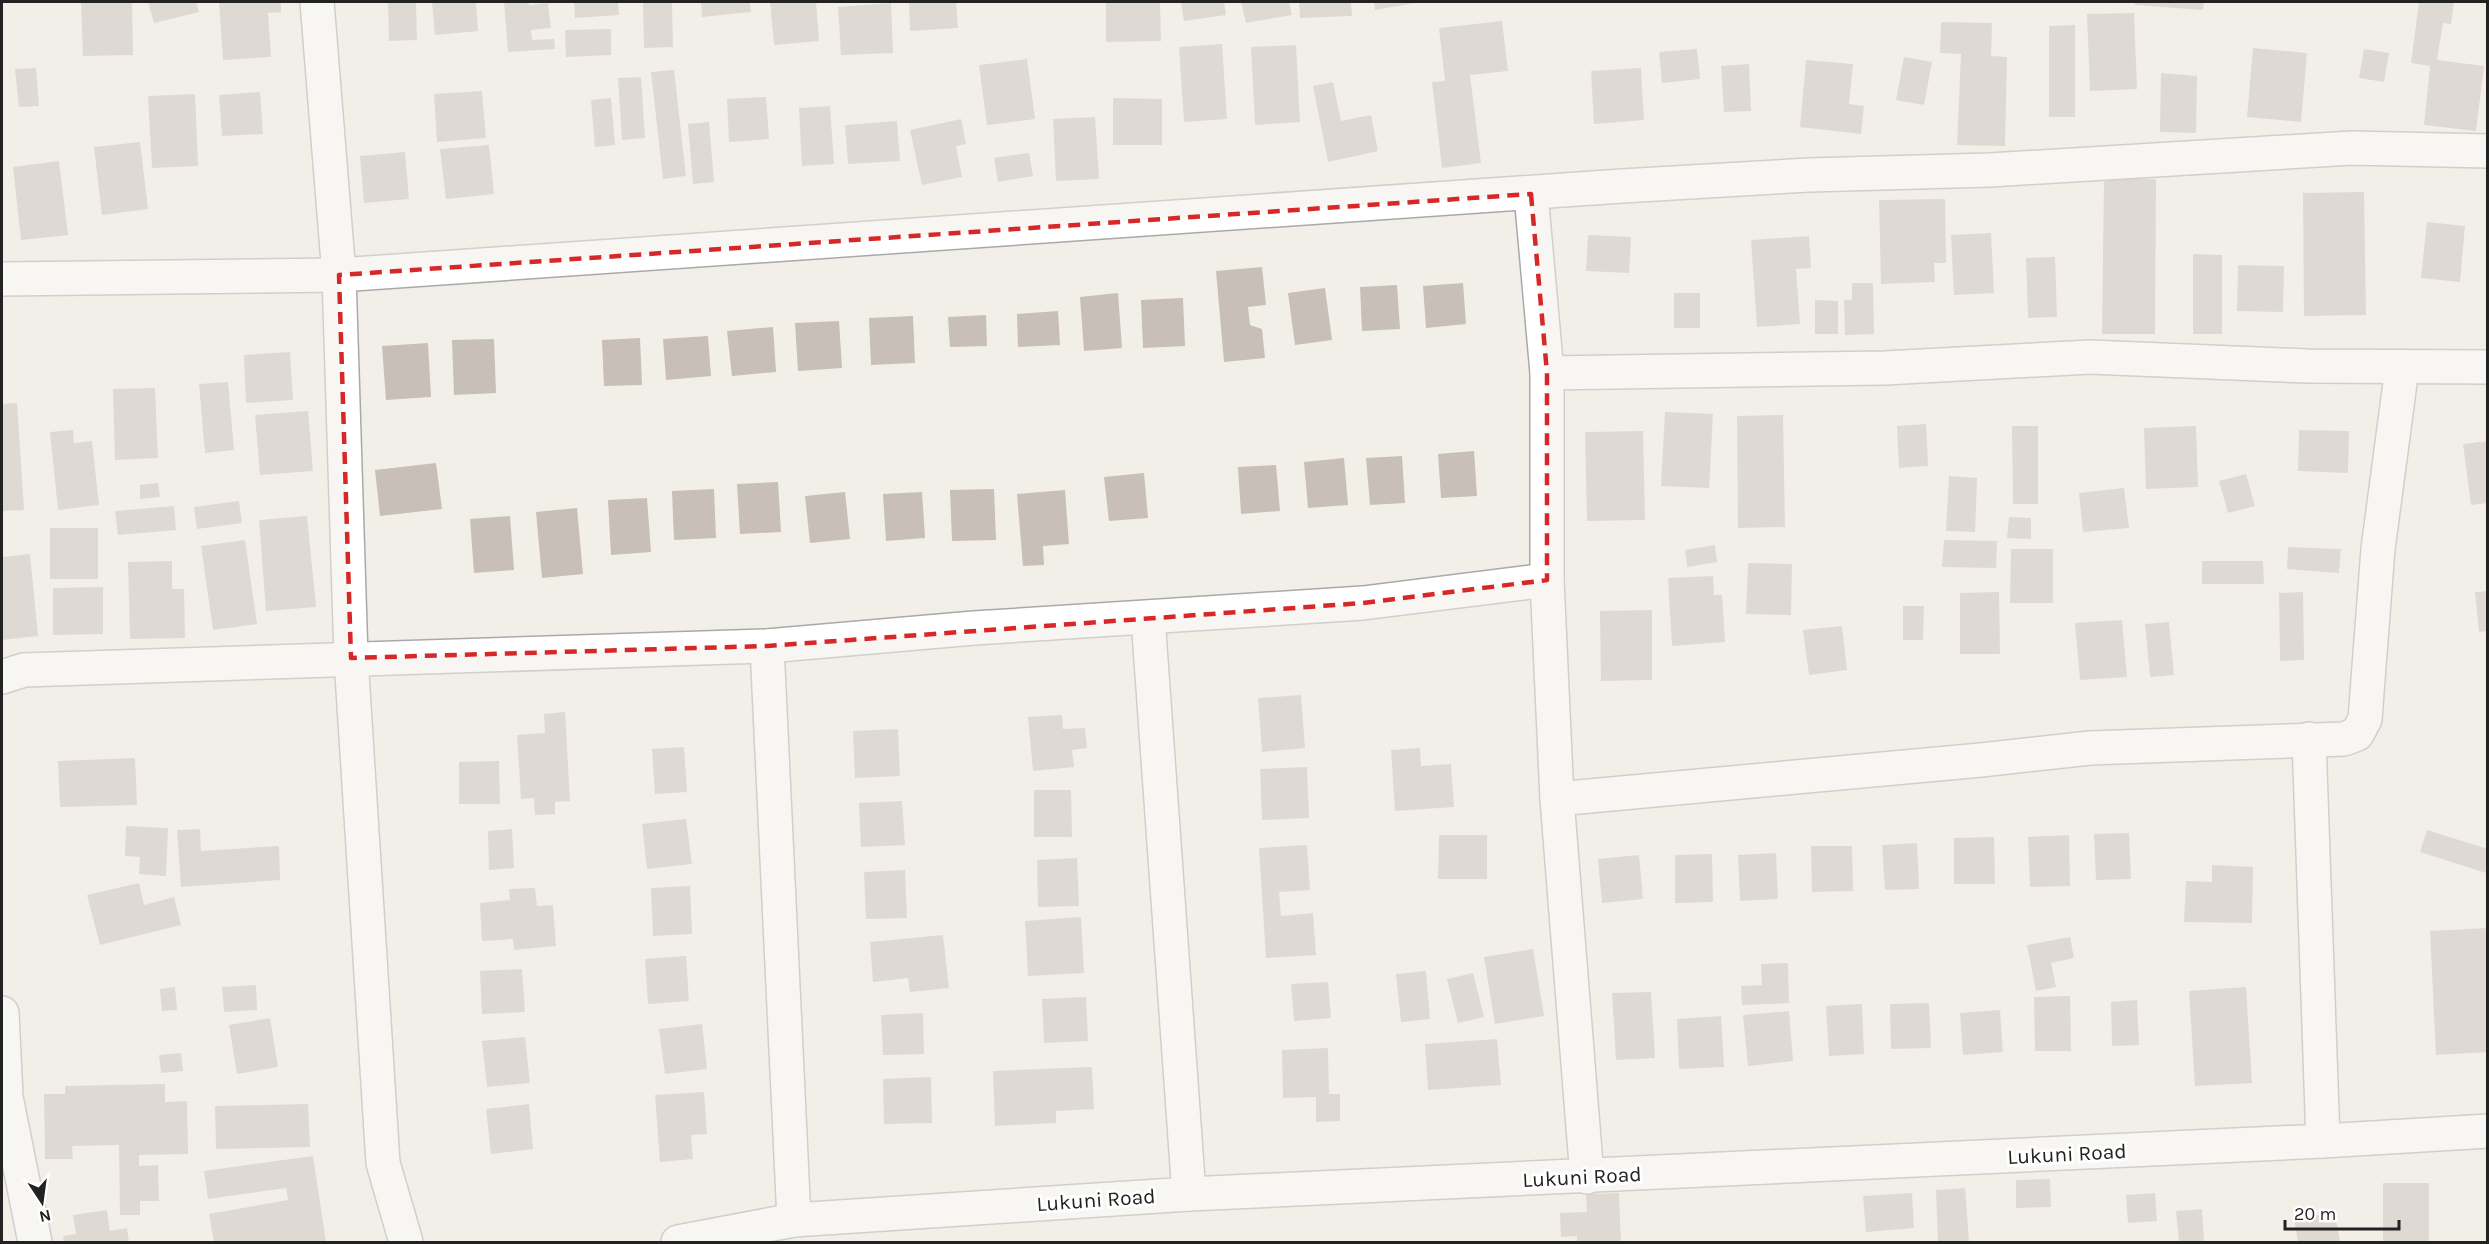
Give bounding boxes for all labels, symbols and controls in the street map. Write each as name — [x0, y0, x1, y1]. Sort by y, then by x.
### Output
street label: Lukuni Road — [2007, 1139, 2127, 1169]
street label: Lukuni Road — [1522, 1162, 1642, 1192]
north arrow — [12, 1172, 72, 1232]
street label: Lukuni Road — [1036, 1184, 1156, 1216]
scale bar — [2285, 1193, 2399, 1231]
text: 20 m — [2294, 1203, 2336, 1225]
text: N — [38, 1206, 53, 1227]

